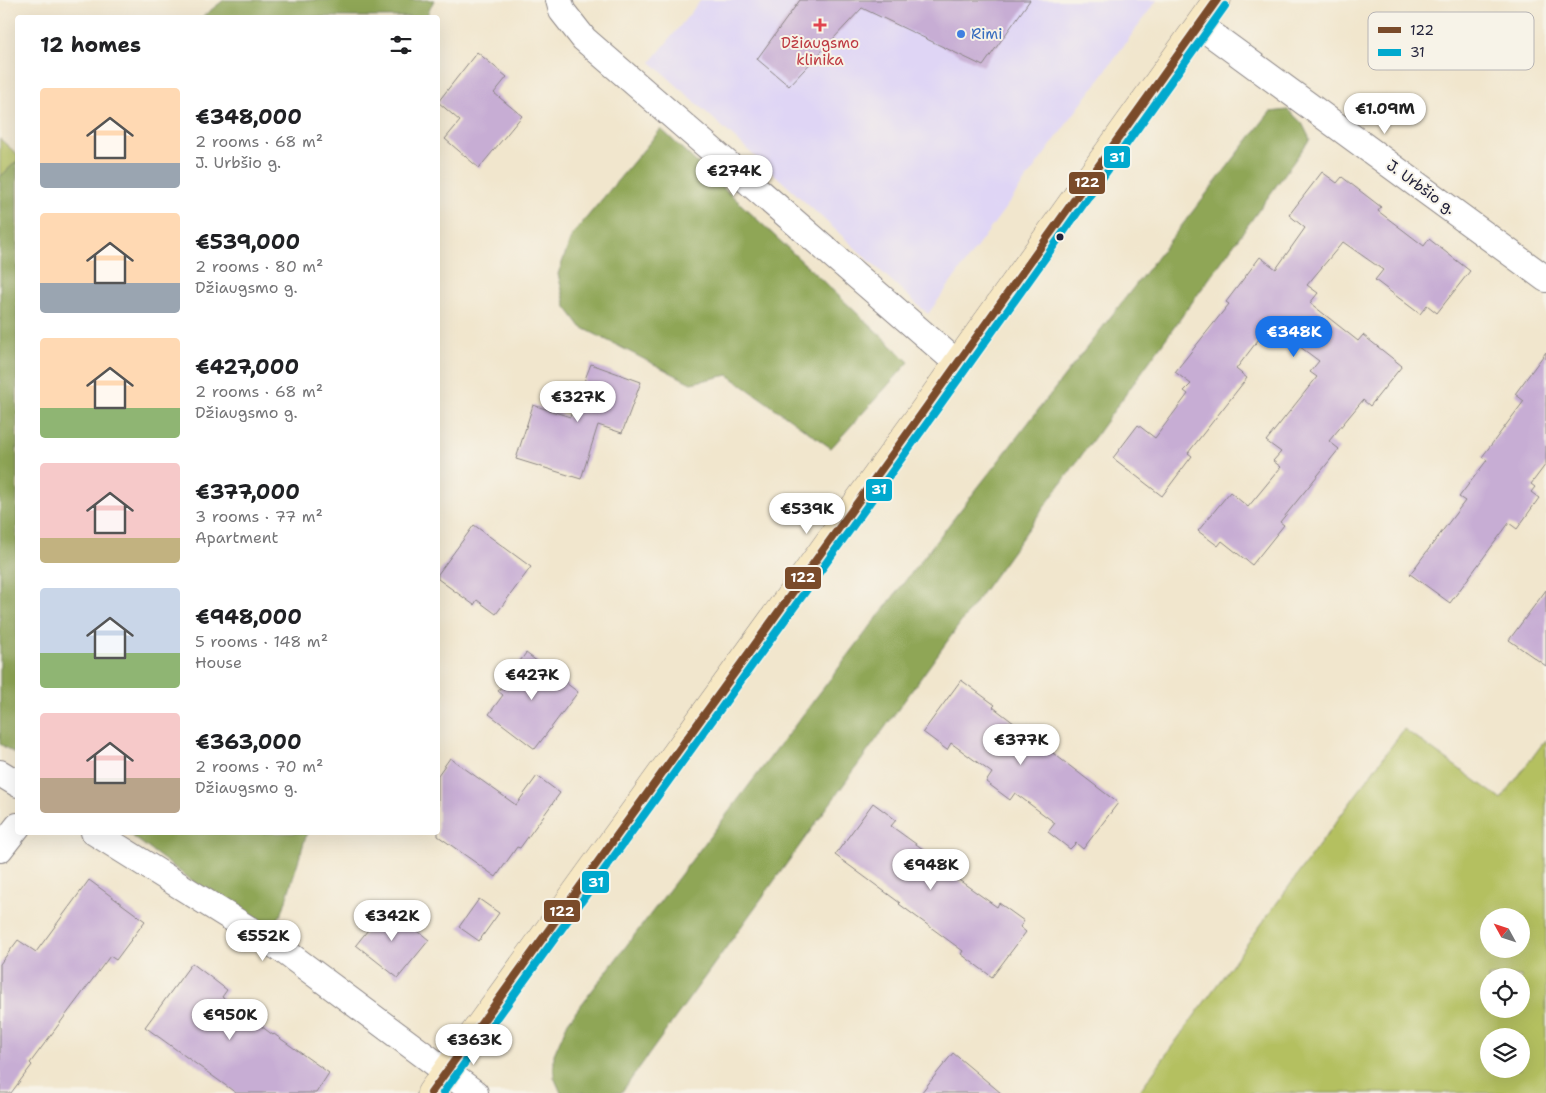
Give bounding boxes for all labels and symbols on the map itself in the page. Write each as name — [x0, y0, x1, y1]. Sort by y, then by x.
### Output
legend — [1368, 12, 1534, 70]
marker: Džiaugsmo klinika — [813, 18, 827, 32]
text: 122 — [1410, 21, 1434, 39]
place label: Rimi — [971, 24, 1002, 44]
marker: Rimi — [955, 28, 967, 40]
place label: Džiaugsmo klinika — [781, 33, 859, 70]
text: 31 — [1410, 43, 1425, 61]
pin: €1.09M — [1344, 92, 1426, 135]
line badge: 31 — [1103, 145, 1131, 169]
text: 31 — [1109, 148, 1125, 166]
pin: €274K — [699, 154, 769, 197]
street label: J. Urbšio g. — [1382, 155, 1460, 219]
line badge: 122 — [1068, 171, 1106, 195]
text: 122 — [1074, 173, 1100, 191]
unlabelled marker — [1055, 232, 1065, 242]
pin: €348K — [1259, 316, 1329, 358]
pin: €327K — [543, 380, 613, 423]
line badge: 31 — [865, 478, 893, 502]
text: 31 — [871, 480, 887, 498]
pin: €539K — [772, 492, 842, 535]
line badge: 122 — [784, 566, 822, 590]
text: 122 — [790, 568, 816, 586]
pin: €427K — [497, 658, 567, 701]
pin: €377K — [986, 724, 1056, 766]
pin: €948K — [896, 848, 966, 891]
line badge: 31 — [581, 870, 610, 894]
text: 31 — [588, 873, 604, 891]
line badge: 122 — [543, 899, 581, 923]
pin: €342K — [357, 900, 427, 942]
text: 122 — [549, 902, 575, 920]
north arrow — [1480, 908, 1530, 958]
pin: €552K — [228, 920, 298, 962]
pin: €950K — [195, 998, 265, 1041]
pin: €363K — [439, 1024, 509, 1066]

